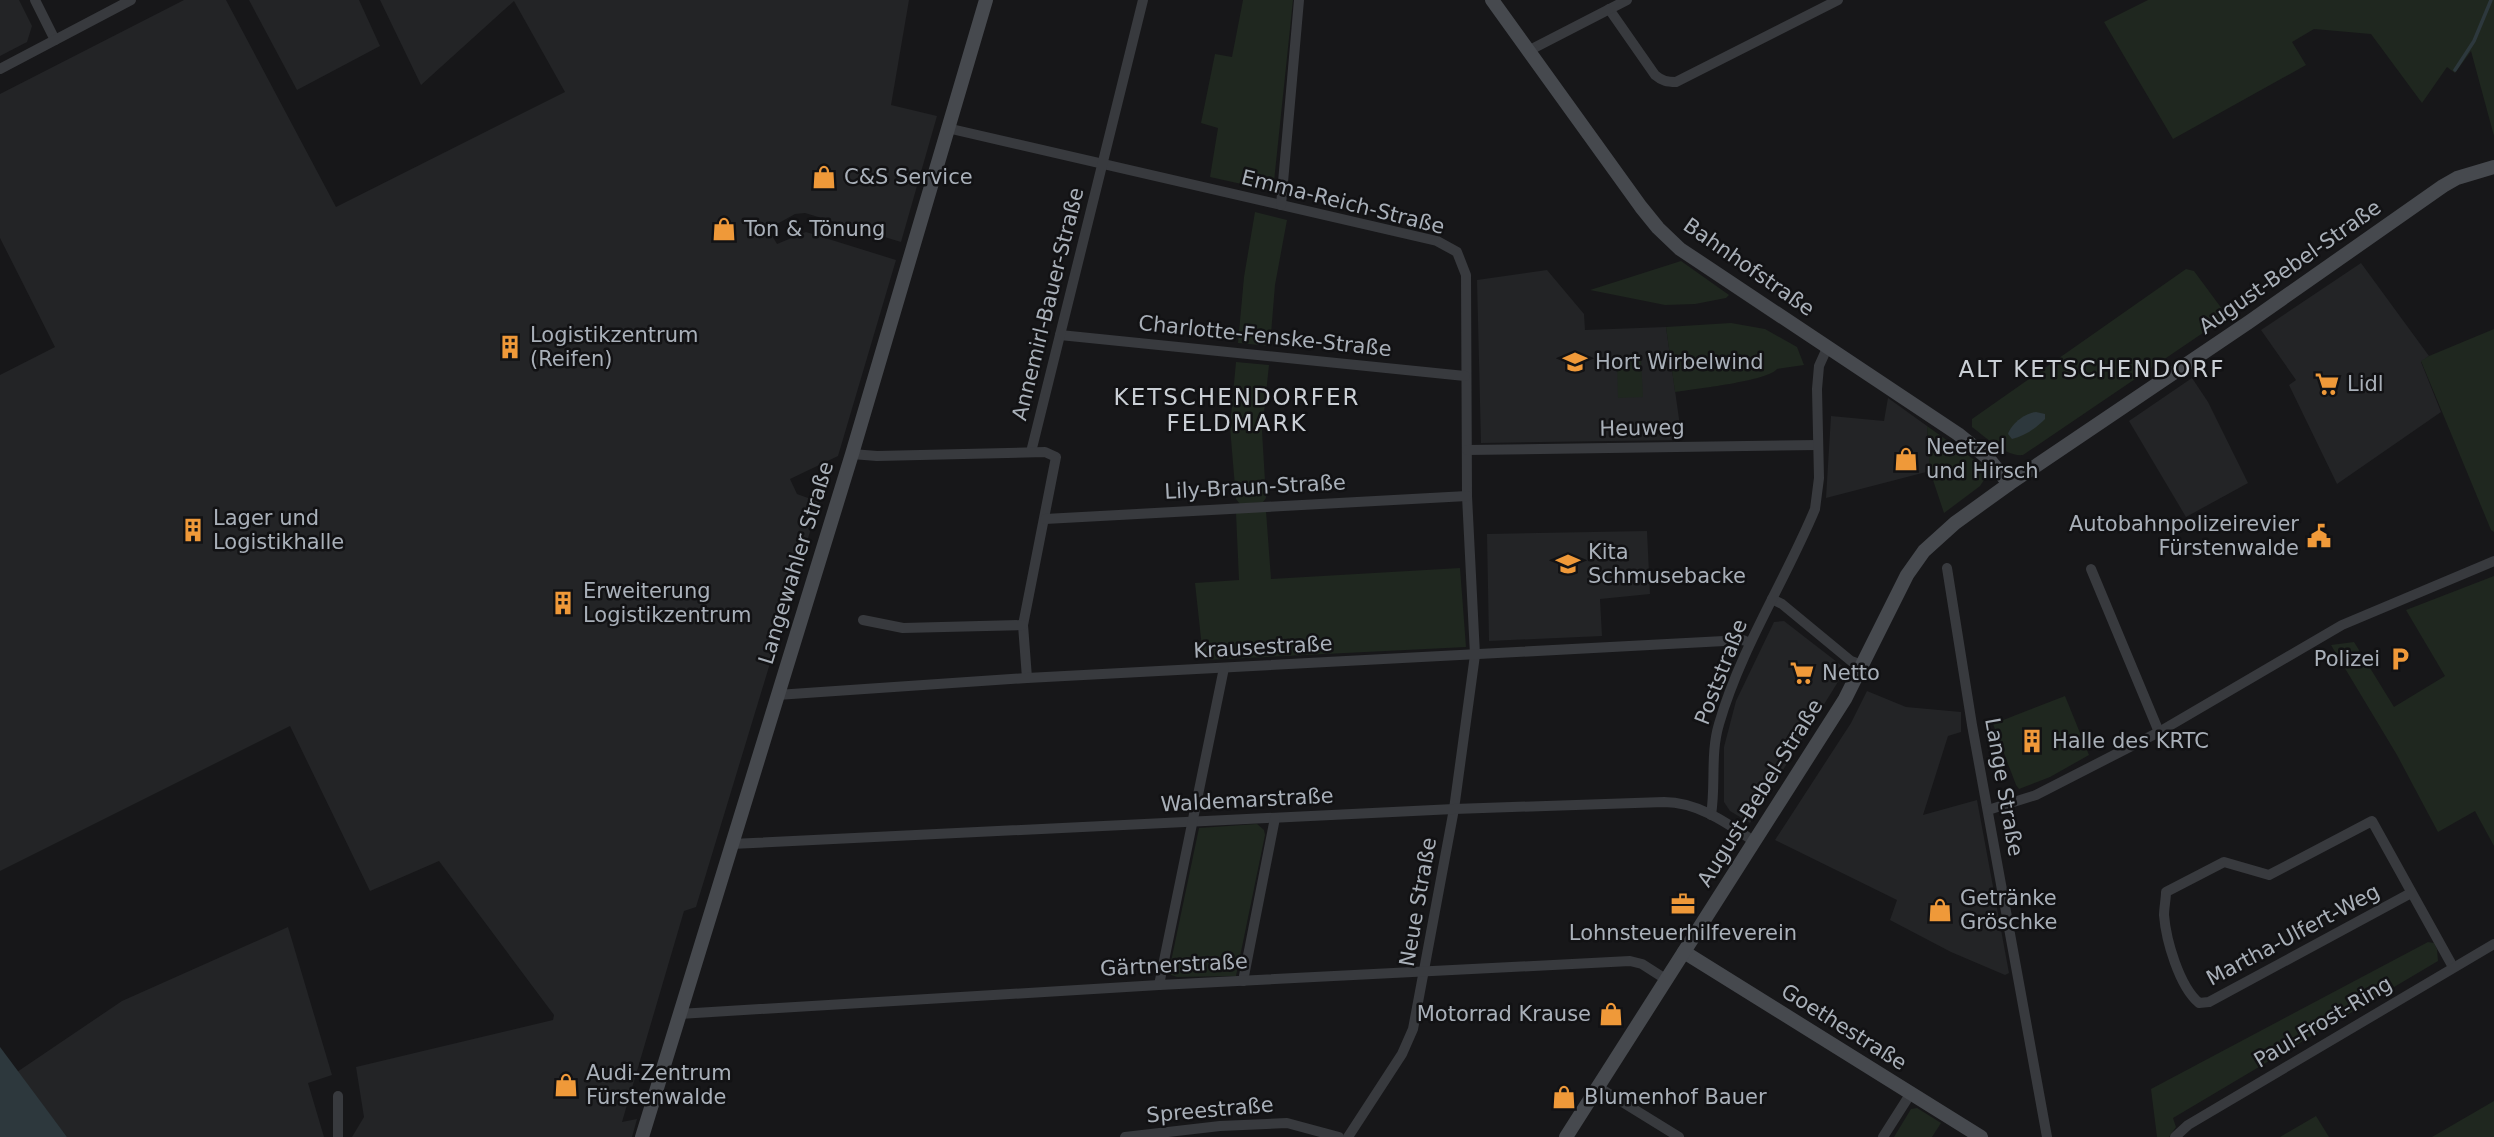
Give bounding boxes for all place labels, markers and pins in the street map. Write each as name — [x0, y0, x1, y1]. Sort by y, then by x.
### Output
shop icon: C&S Service — [810, 163, 838, 191]
place label: C&S Service — [844, 165, 973, 189]
shop icon: Ton & Tönung — [710, 215, 738, 243]
place label: Ton & Tönung — [743, 217, 885, 241]
place label: Logistikzentrum (Reifen) — [530, 323, 698, 371]
building icon: Logistikzentrum (Reifen) — [496, 333, 524, 361]
school or university icon: Hort Wirbelwind — [1561, 348, 1589, 376]
place label: Hort Wirbelwind — [1595, 350, 1764, 374]
supermarket icon: Lidl — [2313, 370, 2341, 398]
place label: Lidl — [2347, 372, 2384, 396]
place label: Neetzel und Hirsch — [1926, 435, 2039, 483]
shop icon: Neetzel und Hirsch — [1892, 445, 1920, 473]
place label: Lager und Logistikhalle — [213, 506, 344, 554]
place label: Autobahnpolizeirevier Fürstenwalde — [2069, 512, 2299, 560]
building icon: Lager und Logistikhalle — [179, 516, 207, 544]
public building icon: Autobahnpolizeirevier Fürstenwalde — [2305, 522, 2333, 550]
place label: Kita Schmusebacke — [1588, 540, 1746, 588]
school or university icon: Kita Schmusebacke — [1554, 550, 1582, 578]
place label: Erweiterung Logistikzentrum — [583, 579, 751, 627]
building icon: Erweiterung Logistikzentrum — [549, 589, 577, 617]
parking icon: Polizei — [2386, 645, 2414, 673]
place label: Polizei — [2314, 647, 2380, 671]
supermarket icon: Netto — [1788, 659, 1816, 687]
place label: Netto — [1822, 661, 1880, 685]
building icon: Halle des KRTC — [2018, 727, 2046, 755]
place label: Halle des KRTC — [2052, 729, 2209, 753]
place label: Getränke Gröschke — [1960, 886, 2057, 934]
office icon: Lohnsteuerhilfeverein — [1669, 890, 1697, 918]
shop icon: Getränke Gröschke — [1926, 896, 1954, 924]
place label: Lohnsteuerhilfeverein — [1569, 921, 1797, 945]
shop icon: Motorrad Krause — [1597, 1000, 1625, 1028]
place label: Motorrad Krause — [1417, 1002, 1591, 1026]
place label: Audi-Zentrum Fürstenwalde — [586, 1061, 732, 1109]
shop icon: Audi-Zentrum Fürstenwalde — [552, 1071, 580, 1099]
shop icon: Blumenhof Bauer — [1550, 1083, 1578, 1111]
place label: Blumenhof Bauer — [1584, 1085, 1767, 1109]

